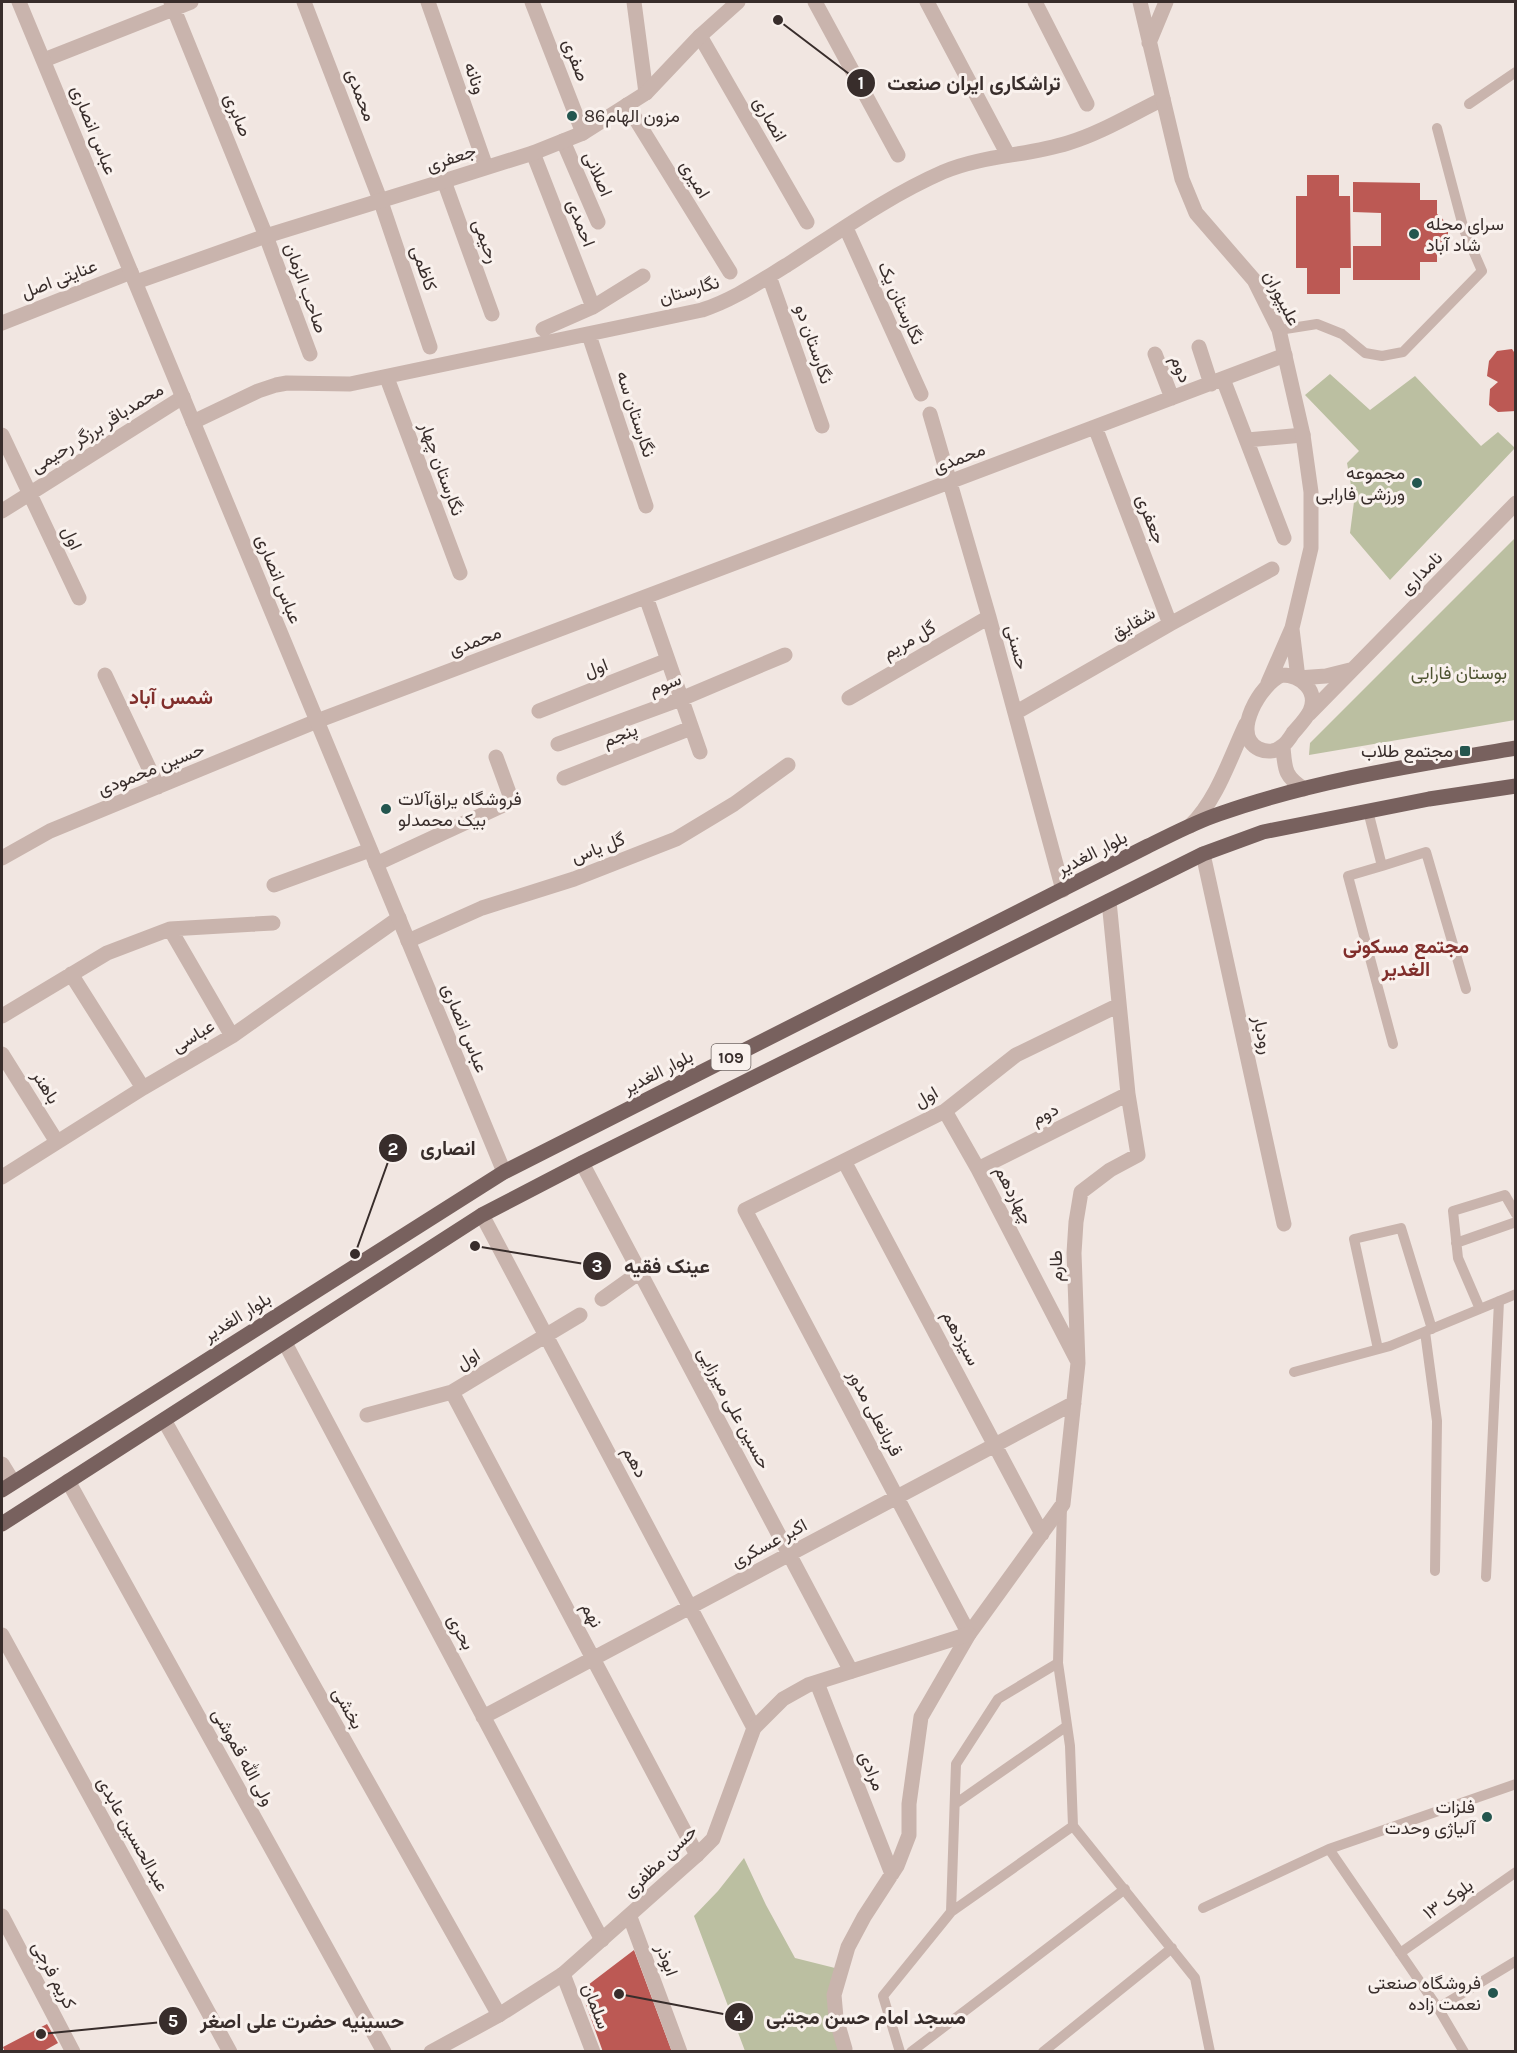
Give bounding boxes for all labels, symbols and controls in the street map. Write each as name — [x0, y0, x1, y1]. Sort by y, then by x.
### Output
street label: صفری — [558, 36, 594, 84]
street label: ونانه — [459, 59, 491, 97]
callout: تراشکاری ایران صنعت — [846, 64, 1073, 102]
street label: محمدی — [341, 66, 381, 124]
text: 1 — [858, 72, 864, 94]
text: تراشکاری ایران صنعت — [887, 72, 1061, 96]
street label: عباس انصاری — [66, 82, 122, 178]
street label: صابری — [219, 90, 257, 140]
street label: انصاری — [748, 93, 792, 145]
place label: مزون الهام86 — [584, 105, 680, 128]
marker: مزون الهام86 — [565, 109, 579, 123]
street label: جعفری — [423, 139, 479, 177]
street label: اصلانی — [579, 148, 617, 200]
street label: امیری — [675, 156, 715, 202]
street label: احمدی — [562, 196, 600, 250]
place label: سرای محله شاد آباد — [1426, 213, 1504, 256]
street label: رحیمی — [468, 216, 504, 266]
marker: سرای محله شاد آباد — [1407, 227, 1421, 241]
street label: صاحب الزمان — [280, 240, 332, 336]
street label: کاظمی — [406, 242, 442, 294]
street label: عنایتی اصل — [18, 254, 100, 304]
street label: نگارستان یک — [873, 258, 929, 348]
street label: علیپوران — [1258, 267, 1305, 330]
street label: نگارستان — [656, 271, 722, 309]
street label: نگارستان دو — [790, 301, 838, 387]
street label: دوم — [1165, 352, 1196, 386]
street label: نگارستان سه — [612, 368, 660, 460]
street label: محمدباقر برزگر رحیمی — [26, 378, 168, 478]
street label: نگارستان چهار — [414, 418, 469, 519]
street label: محمدی — [930, 438, 988, 478]
place label: مجموعه ورزشی فارابی — [1316, 462, 1405, 505]
marker: مجموعه ورزشی فارابی — [1410, 476, 1424, 490]
street label: جعفری — [1132, 491, 1170, 547]
street label: اول — [57, 523, 87, 553]
street label: عباس انصاری — [251, 531, 307, 627]
street label: نامداری — [1395, 547, 1447, 599]
street label: شقایق — [1107, 602, 1159, 644]
street label: گل مریم — [878, 616, 940, 665]
street label: محمدی — [446, 621, 504, 661]
street label: حسنی — [1001, 622, 1033, 672]
street label: اول — [581, 653, 611, 683]
park label: بوستان فارابی — [1411, 662, 1507, 684]
street label: سوم — [646, 668, 685, 701]
district label: شمس آباد — [129, 686, 213, 709]
street label: پنجم — [599, 718, 641, 753]
street label: حسین محمودی — [94, 738, 208, 800]
place label: مجتمع طلاب — [1361, 740, 1453, 763]
marker: مجتمع طلاب — [1458, 744, 1472, 758]
place label: فروشگاه یراق‌آلات بیک محمدلو — [398, 788, 522, 831]
marker: فروشگاه یراق‌آلات بیک محمدلو — [379, 802, 393, 816]
street label: بلوار الغدیر — [1052, 826, 1131, 881]
street label: گل یاس — [568, 828, 628, 868]
district label: مجتمع مسکونی الغدیر — [1343, 935, 1469, 982]
street label: عباس انصاری — [437, 980, 493, 1076]
street label: رودبار — [1248, 1013, 1278, 1056]
street label: عباسی — [168, 1015, 218, 1057]
road number: 109 — [712, 1044, 750, 1070]
street label: بلوار الغدیر — [618, 1045, 697, 1100]
street label: باهنر — [27, 1065, 65, 1108]
street label: اول — [910, 1082, 942, 1112]
street label: دوم — [1028, 1098, 1063, 1131]
callout: انصاری — [378, 1129, 488, 1167]
text: انصاری — [420, 1137, 476, 1161]
text: 2 — [388, 1138, 398, 1160]
street label: چهاردهم — [989, 1162, 1038, 1229]
callout: عینک فقیه — [582, 1247, 722, 1285]
street label: طارم — [1045, 1250, 1068, 1282]
text: 3 — [591, 1255, 603, 1277]
text: عینک فقیه — [624, 1255, 710, 1278]
street label: بلوار الغدیر — [198, 1288, 275, 1347]
street label: سیزدهم — [936, 1307, 985, 1370]
street label: اول — [452, 1343, 484, 1375]
street label: حسین علی میرزایی — [693, 1343, 775, 1473]
street label: قربانعلی مدور — [842, 1365, 907, 1460]
street label: دهم — [617, 1442, 652, 1482]
street label: اکبر عسکری — [727, 1514, 811, 1572]
street label: نهم — [575, 1599, 608, 1632]
street label: بحری — [443, 1610, 479, 1654]
street label: بخشی — [328, 1683, 368, 1733]
street label: ولی الله قموشی — [207, 1704, 279, 1810]
street label: مرادی — [854, 1748, 890, 1794]
street label: عبدالحسین عابدی — [92, 1773, 174, 1895]
place label: فلزات آلیاژی وحدت — [1385, 1796, 1477, 1839]
marker: فلزات آلیاژی وحدت — [1480, 1810, 1494, 1824]
street label: حسن مظفری — [618, 1820, 702, 1902]
street label: بلوک ۱۳ — [1419, 1874, 1477, 1924]
street label: کریم فرجی — [26, 1937, 81, 2013]
street label: ابوذر — [651, 1940, 683, 1979]
place label: فروشگاه صنعتی نعمت زاده — [1368, 1972, 1481, 2015]
street label: سلمان — [577, 1980, 615, 2032]
marker: فروشگاه صنعتی نعمت زاده — [1486, 1986, 1500, 2000]
callout: مسجد امام حسن مجتبی — [724, 1998, 978, 2036]
callout: حسینیه حضرت علی اصغر — [158, 2002, 416, 2040]
text: 4 — [734, 2006, 745, 2028]
text: مسجد امام حسن مجتبی — [766, 2006, 966, 2030]
text: 5 — [168, 2010, 178, 2032]
text: حسینیه حضرت علی اصغر — [199, 2010, 404, 2034]

